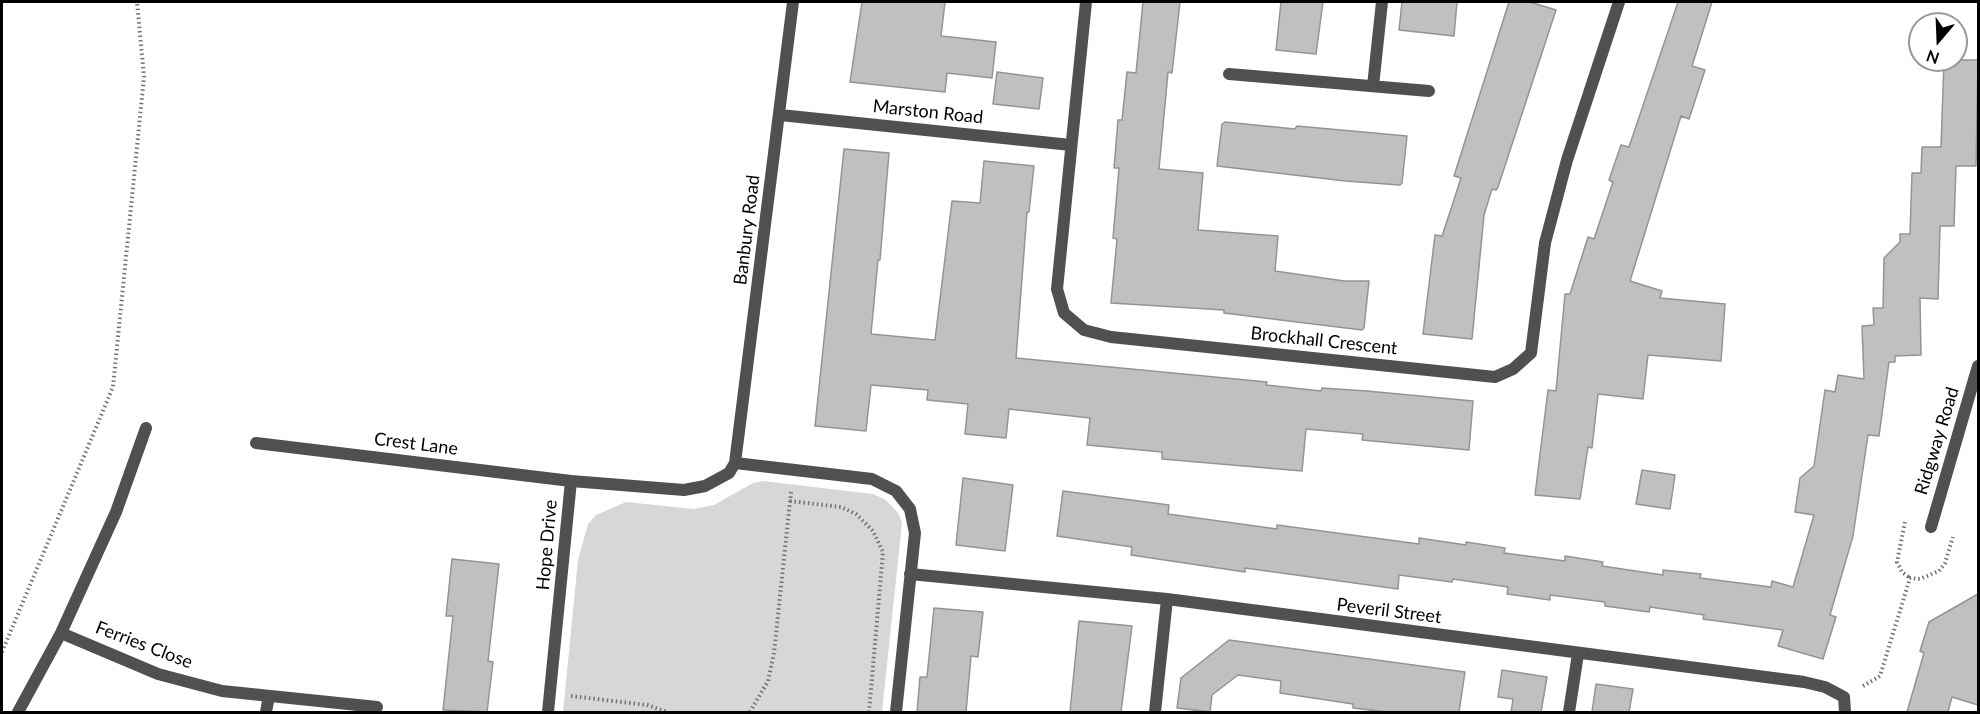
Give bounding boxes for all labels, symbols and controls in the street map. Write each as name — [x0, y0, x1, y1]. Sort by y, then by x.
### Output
north arrow — [1908, 12, 1968, 72]
text: N — [1924, 47, 1942, 69]
street label: Marston Road — [872, 95, 984, 129]
street label: Banbury Road — [730, 174, 764, 286]
street label: Brockhall Crescent — [1250, 323, 1398, 359]
street label: Ridgway Road — [1910, 385, 1964, 497]
street label: Crest Lane — [373, 428, 459, 460]
street label: Hope Drive — [532, 499, 562, 591]
street label: Peveril Street — [1335, 594, 1443, 628]
street label: Ferries Close — [93, 617, 195, 673]

